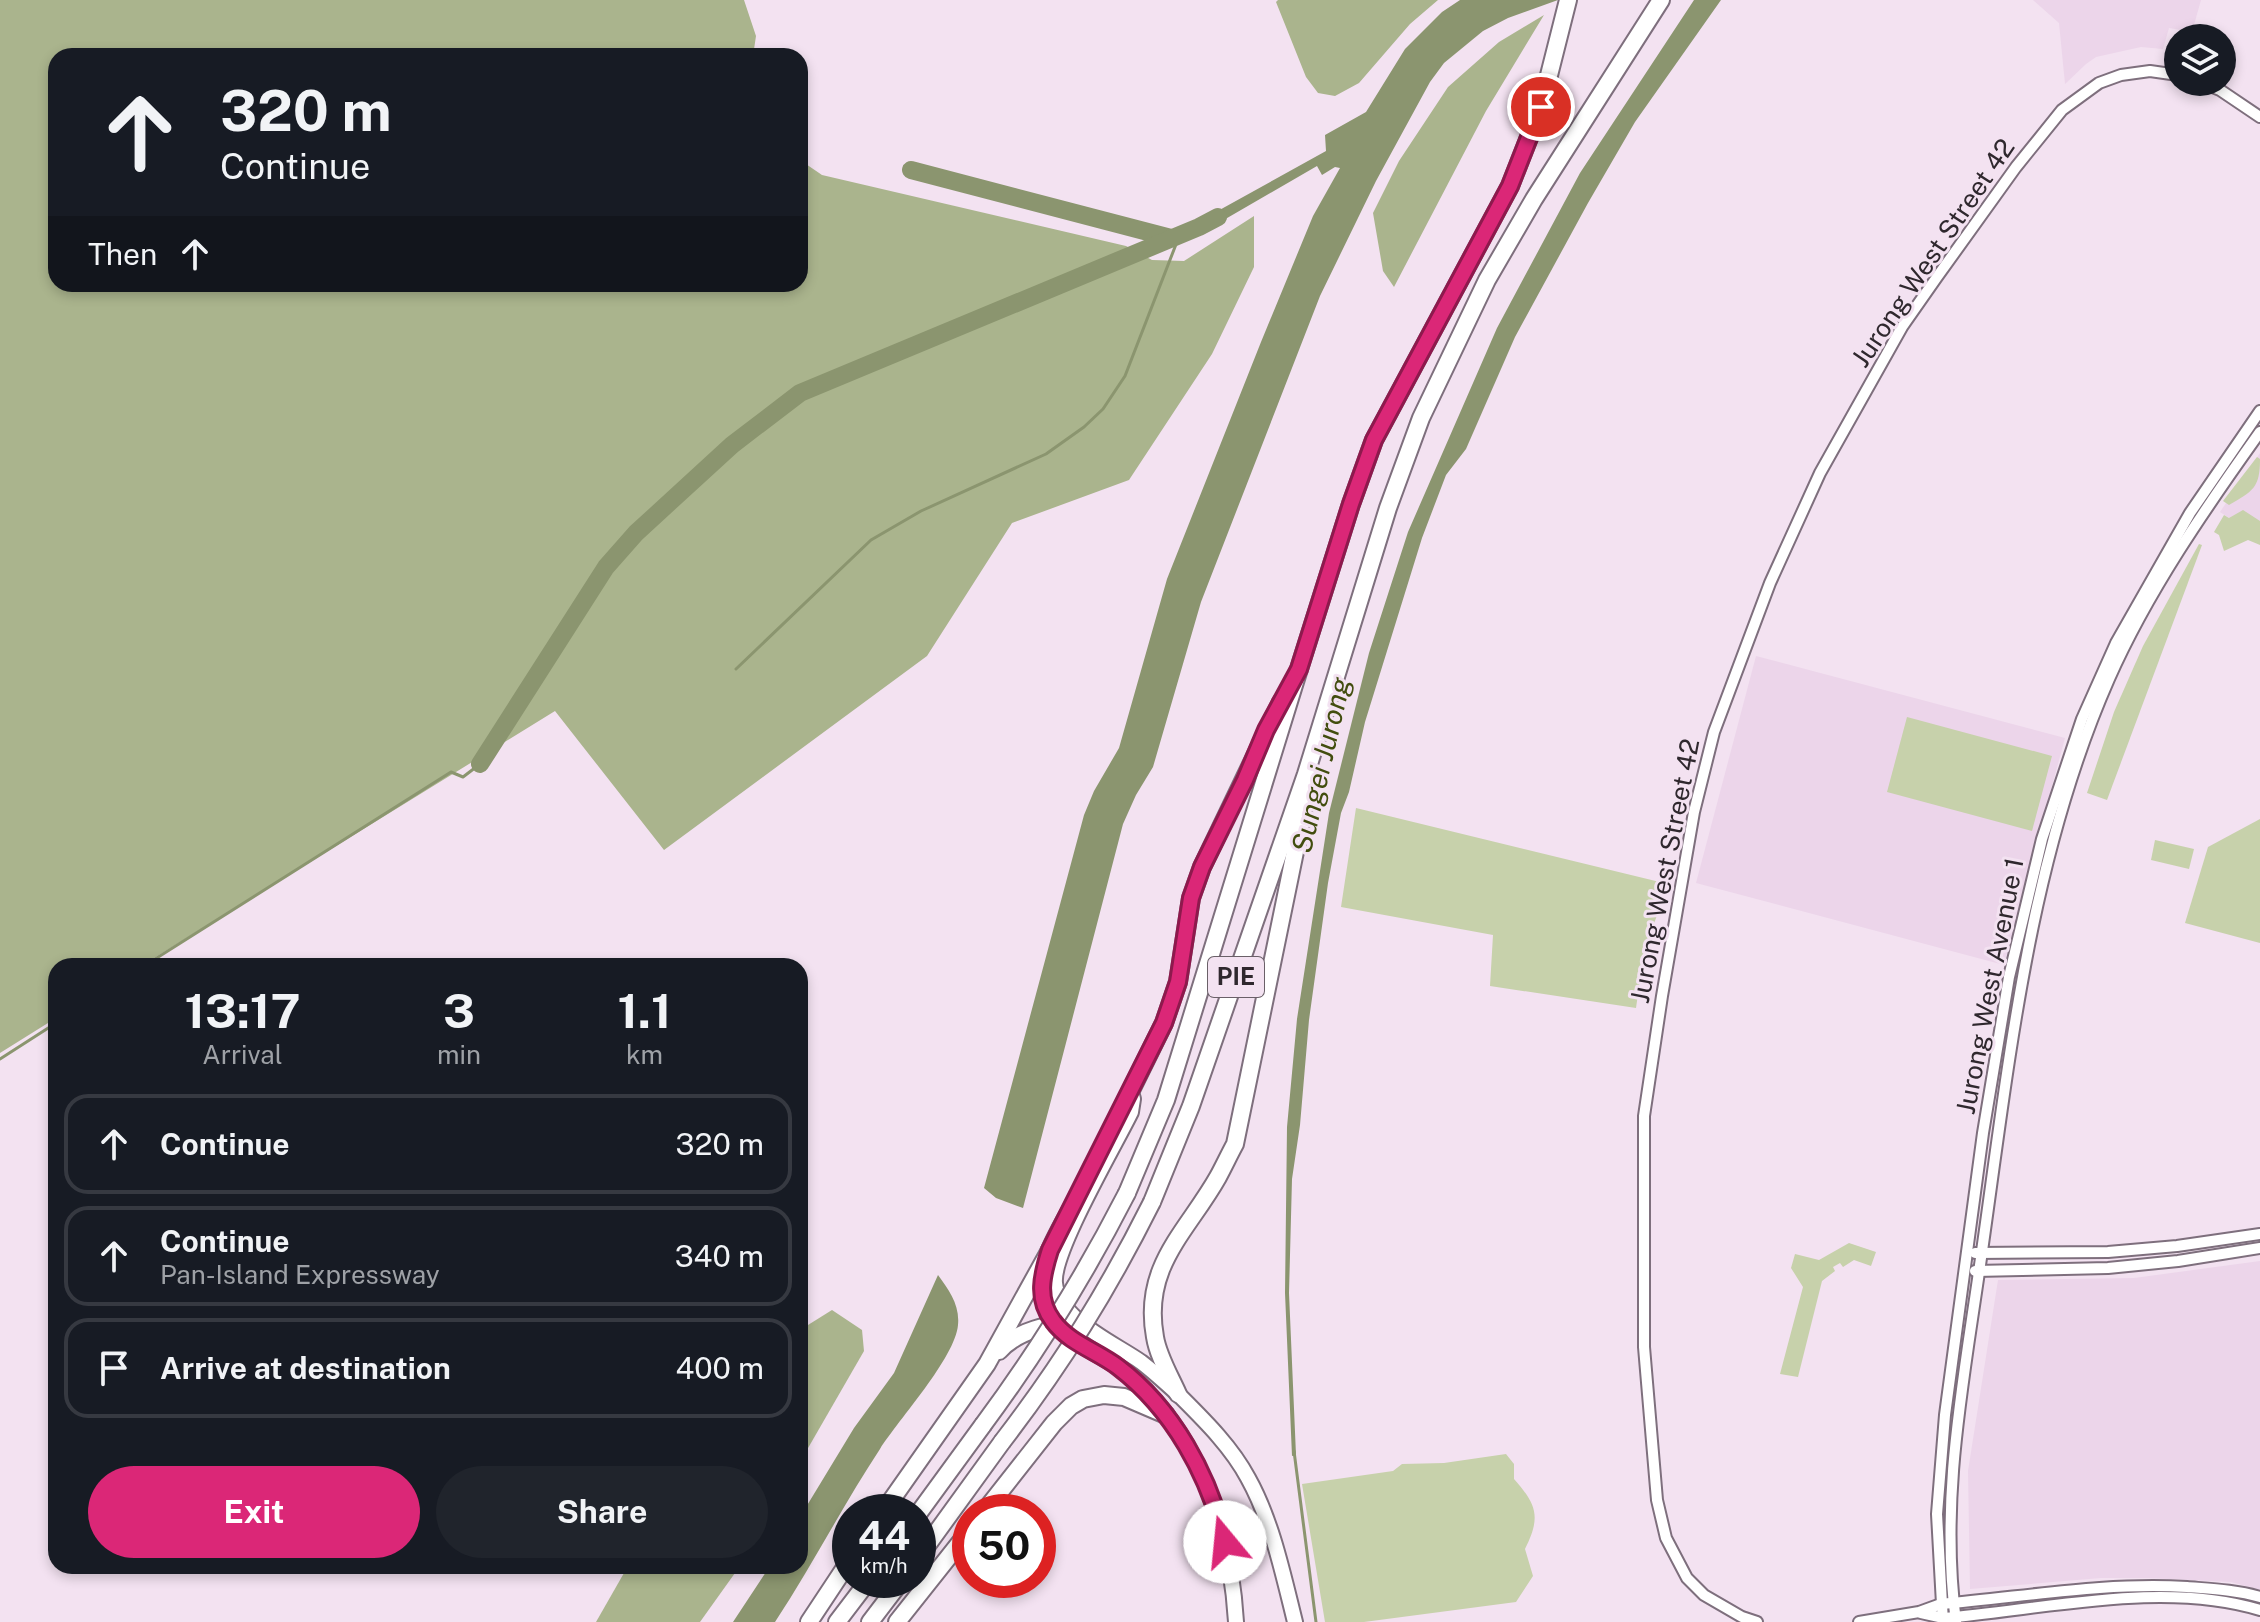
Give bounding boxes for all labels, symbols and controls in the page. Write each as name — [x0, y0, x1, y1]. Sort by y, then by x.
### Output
map controls — [2164, 24, 2236, 96]
button: layers — [2164, 24, 2236, 96]
pin — [1507, 73, 1575, 141]
text: 320 m — [220, 78, 392, 144]
icon: ahead — [88, 80, 192, 184]
icon: arrive — [1519, 85, 1563, 129]
street label: Jurong West Street 42 — [1845, 133, 2021, 373]
text: Continue — [220, 145, 370, 187]
icon: ahead — [173, 232, 217, 276]
text: Then — [88, 236, 157, 272]
water label: Sungei Jurong — [1284, 674, 1357, 856]
street label: Jurong West Street 42 — [1624, 736, 1705, 1006]
street label: Jurong West Avenue 1 — [1949, 855, 2030, 1117]
road number: PIE — [1208, 957, 1264, 997]
text: 13:17 — [184, 982, 300, 1039]
text: 3 — [443, 982, 475, 1039]
text: 1.1 — [617, 982, 672, 1039]
text: Arrival — [202, 1039, 283, 1070]
text: min — [437, 1039, 481, 1070]
text: km — [626, 1039, 663, 1070]
icon: ahead — [92, 1122, 136, 1166]
text: Continue — [160, 1126, 290, 1162]
text: 320 m — [676, 1126, 764, 1162]
text: Continue — [160, 1223, 290, 1259]
icon: ahead — [92, 1234, 136, 1278]
text: 340 m — [675, 1238, 764, 1274]
text: Pan-Island Expressway — [160, 1259, 440, 1290]
icon: arrive — [92, 1346, 136, 1390]
text: Arrive at destination — [160, 1350, 451, 1386]
text: 400 m — [675, 1350, 764, 1386]
button: Exit — [88, 1466, 420, 1558]
button: Share — [436, 1466, 768, 1558]
speed limit sign: 50 — [952, 1494, 1056, 1598]
position arrow — [1183, 1500, 1267, 1584]
text: 44 — [858, 1512, 910, 1559]
text: km/h — [860, 1554, 908, 1578]

